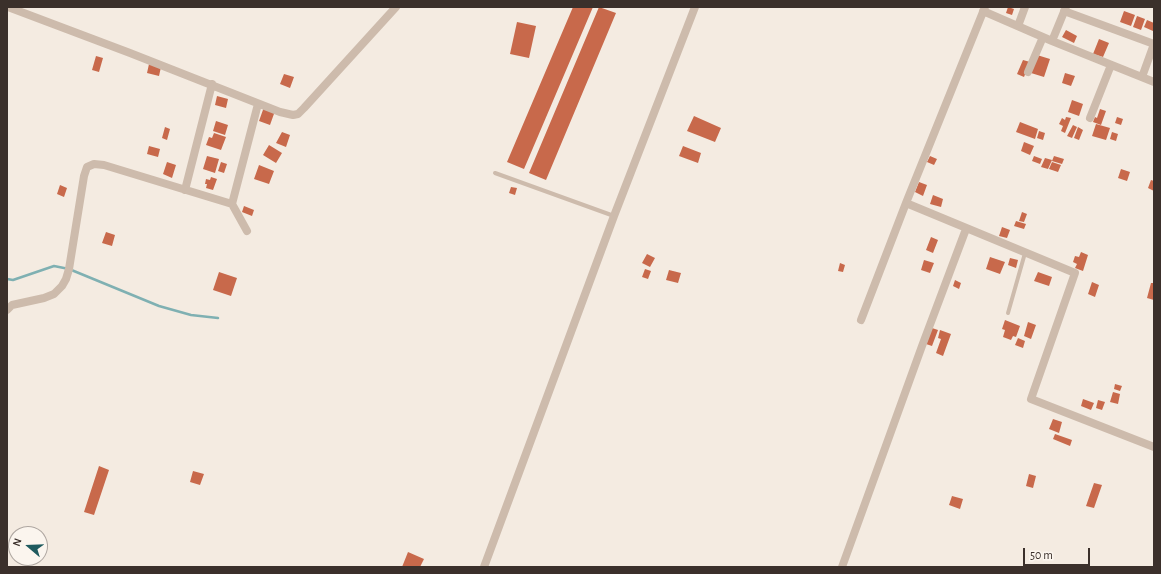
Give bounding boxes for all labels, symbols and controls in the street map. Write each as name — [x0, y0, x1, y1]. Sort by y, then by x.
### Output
north arrow — [8, 526, 48, 566]
text: N — [11, 537, 24, 548]
scale bar — [1025, 540, 1092, 566]
text: 50 m — [1030, 549, 1053, 561]

